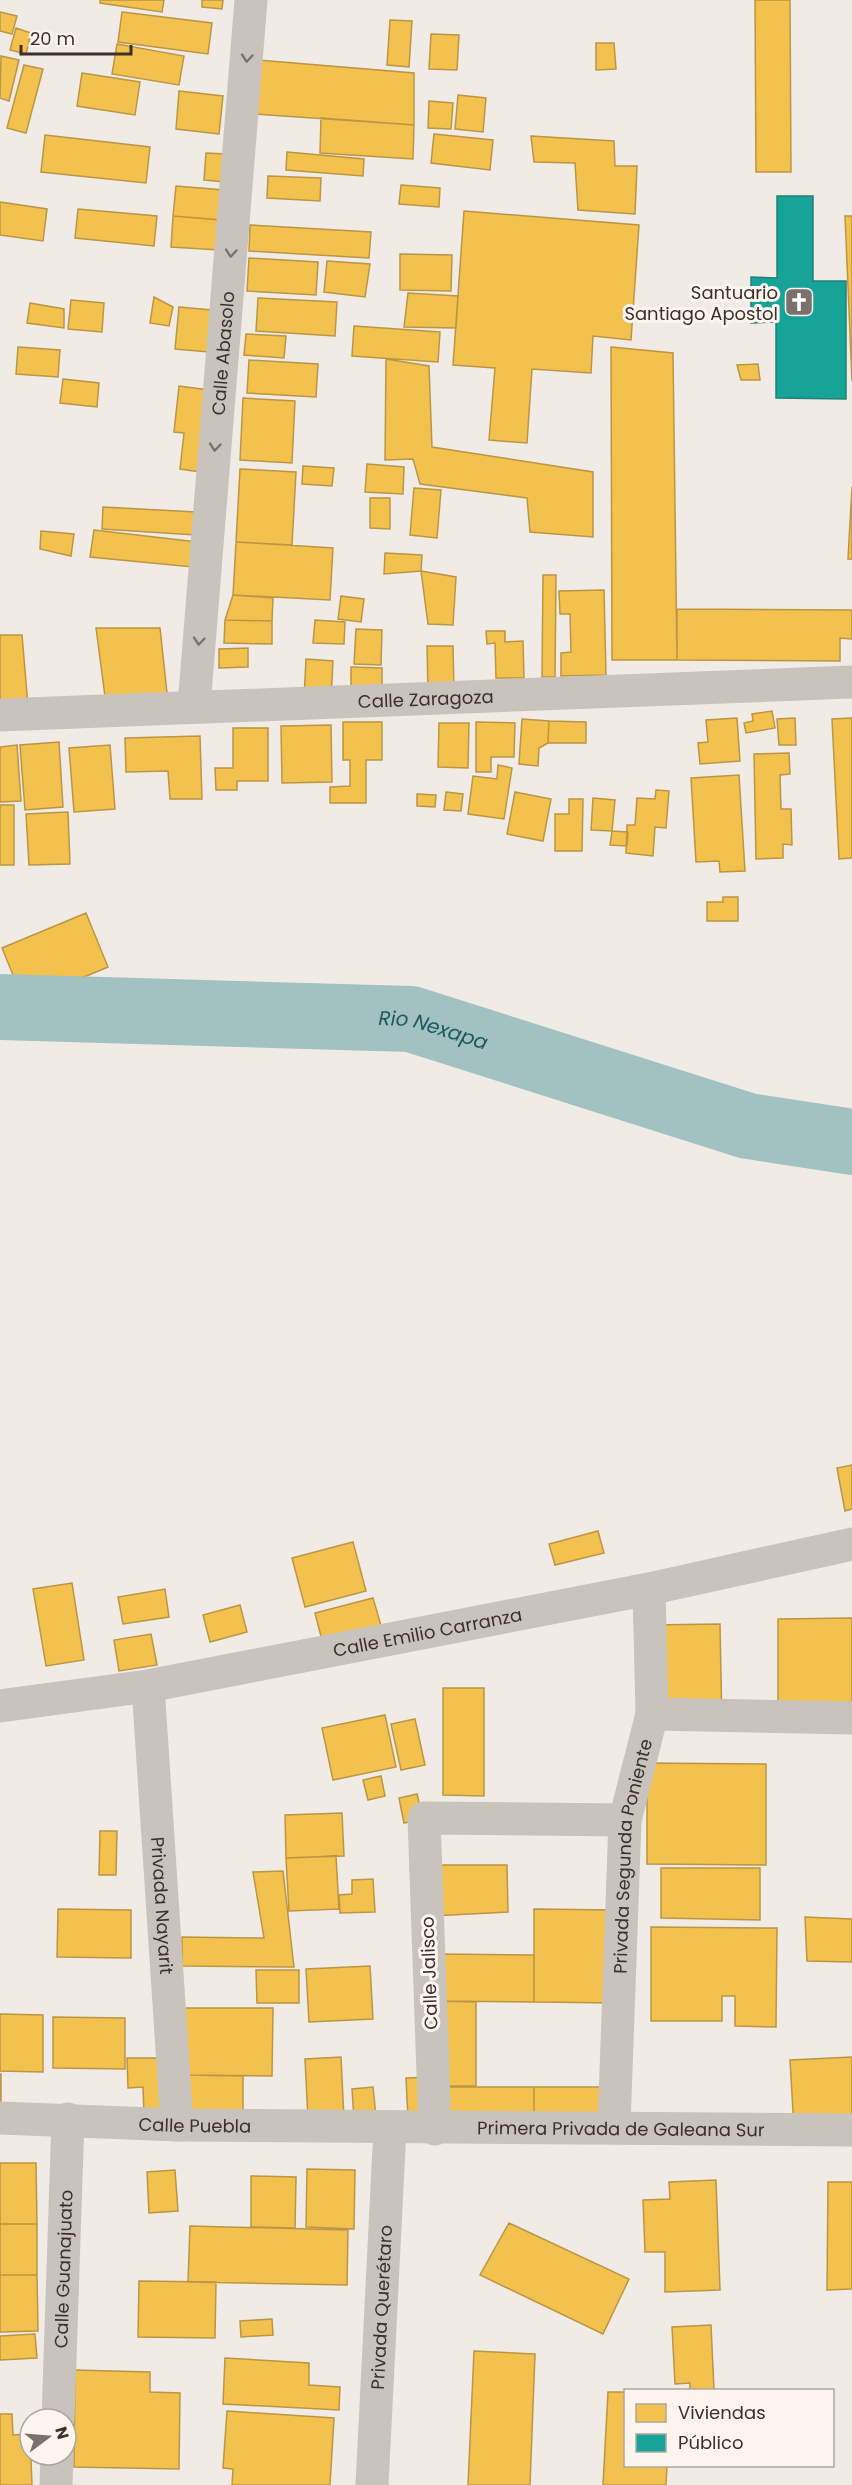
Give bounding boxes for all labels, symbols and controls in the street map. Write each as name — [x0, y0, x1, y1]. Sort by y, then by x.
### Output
scale bar — [21, 18, 130, 56]
text: 20 m — [30, 26, 75, 51]
one-way arrow — [240, 54, 253, 63]
one-way arrow — [225, 248, 238, 257]
place label: Santuario Santiago Apostol — [624, 280, 778, 326]
church icon: Santuario Santiago Apostol — [783, 286, 815, 318]
street label: Calle Abasolo — [205, 290, 240, 416]
one-way arrow — [209, 442, 222, 452]
one-way arrow — [193, 637, 206, 646]
street label: Calle Zaragoza — [357, 683, 494, 714]
water label: Rio Nexapa — [378, 1004, 492, 1057]
street label: Calle Emilio Carranza — [331, 1601, 524, 1662]
street label: Privada Segunda Poniente — [607, 1736, 658, 1974]
street label: Privada Nayarit — [145, 1836, 180, 1975]
street label: Calle Jalisco — [415, 1916, 443, 2030]
street label: Calle Puebla — [138, 2111, 251, 2138]
street label: Primera Privada de Galeana Sur — [477, 2115, 765, 2142]
street label: Calle Guanajuato — [48, 2189, 78, 2349]
street label: Privada Querétaro — [364, 2224, 398, 2390]
legend — [624, 2389, 834, 2467]
text: Viviendas — [678, 2400, 766, 2425]
north arrow — [18, 2407, 78, 2467]
text: N — [49, 2424, 75, 2442]
text: Público — [678, 2430, 743, 2455]

